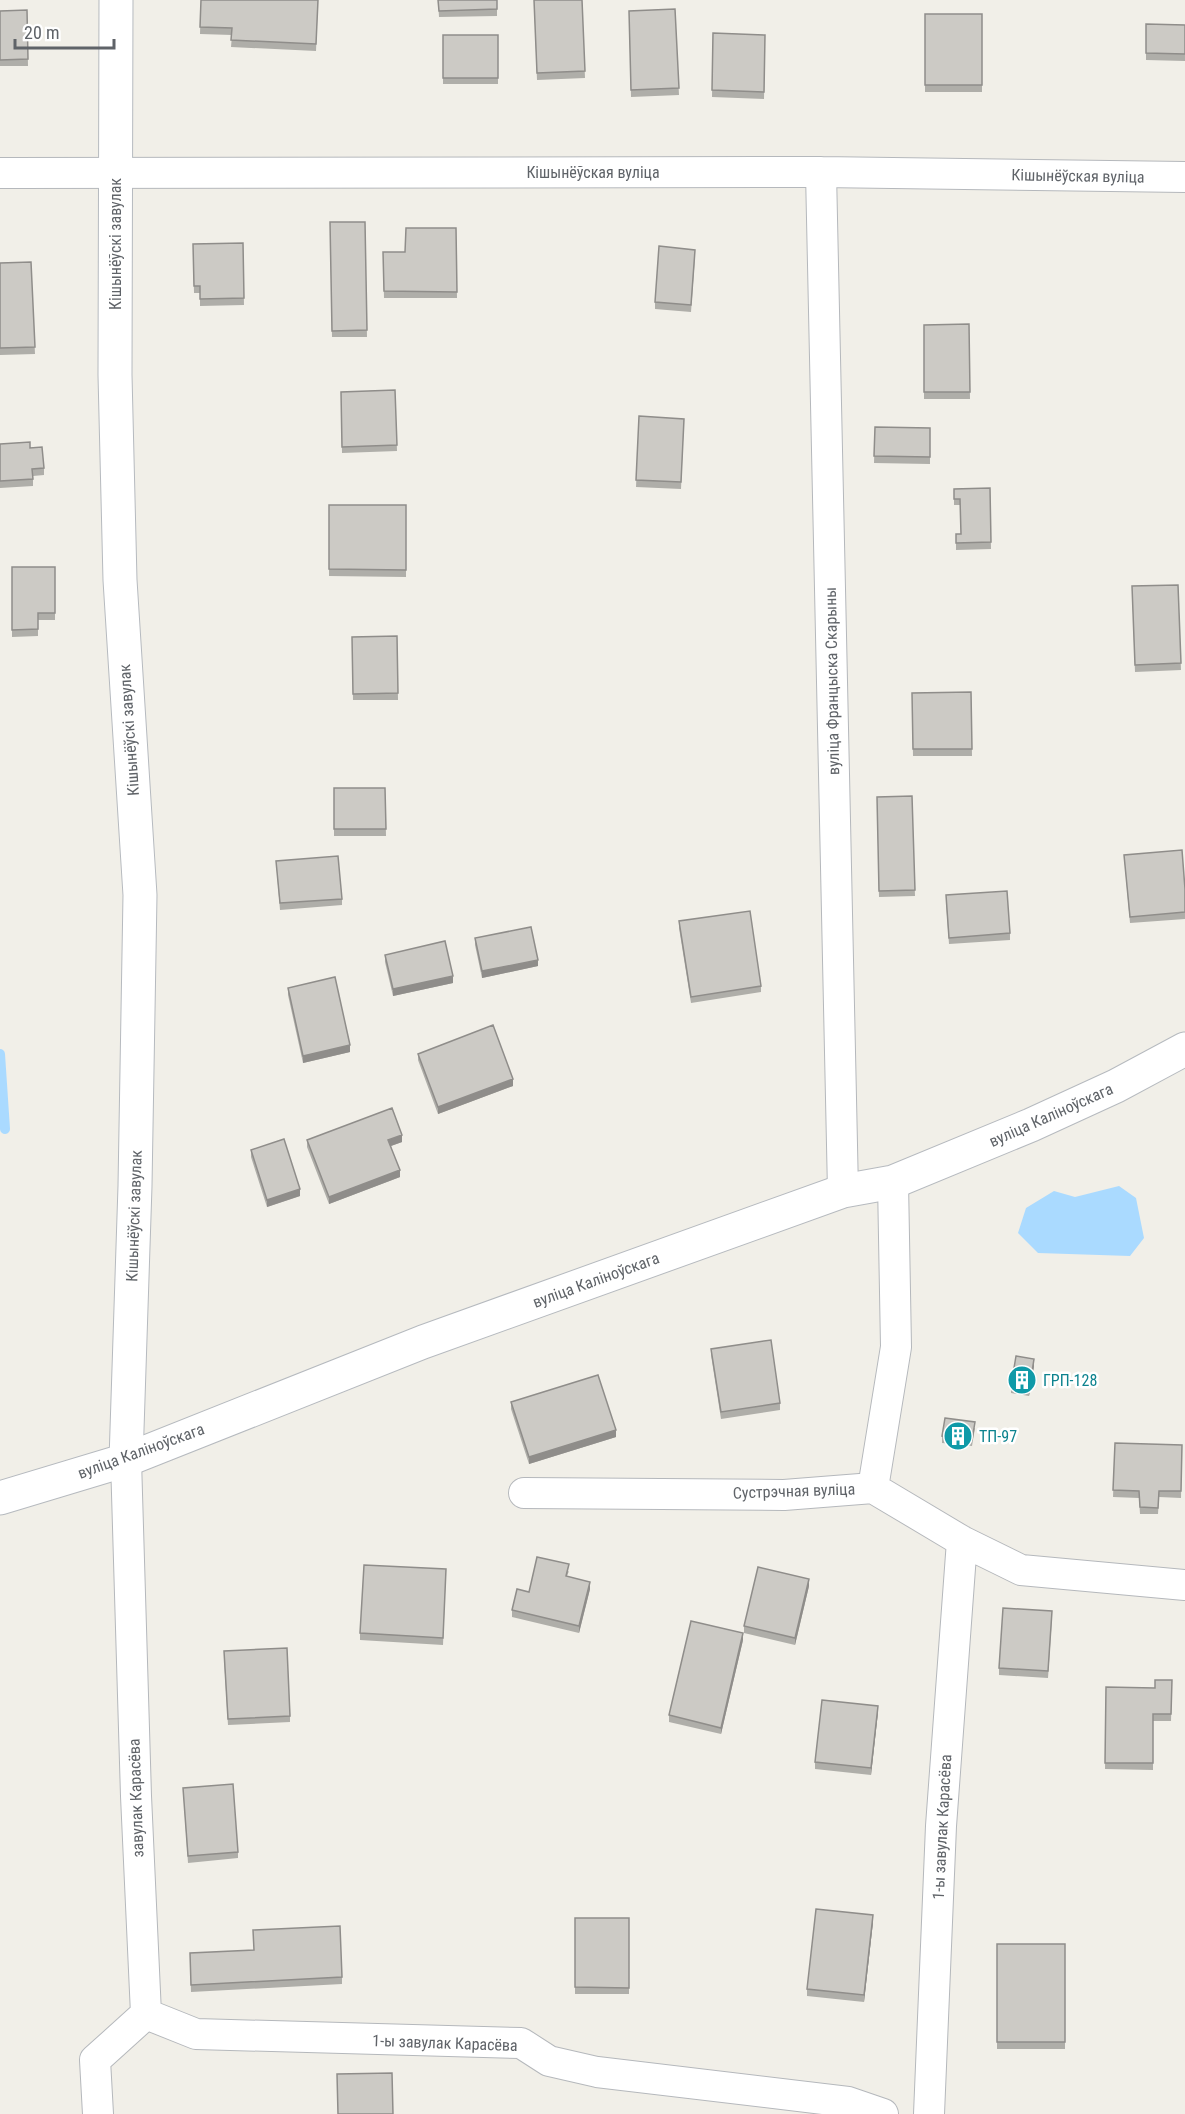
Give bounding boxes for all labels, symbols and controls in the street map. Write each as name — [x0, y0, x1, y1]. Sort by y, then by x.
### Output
scale bar — [15, 12, 114, 50]
text: 20 m — [24, 22, 59, 43]
street label: Кішынёўская вуліца — [526, 163, 660, 182]
street label: Кішынёўская вуліца — [1011, 165, 1145, 187]
street label: Кішынёўскі завулак — [106, 178, 125, 310]
street label: вуліца Францыска Скарыны — [821, 587, 843, 775]
street label: Кішынёўскі завулак — [115, 663, 143, 796]
street label: вуліца Каліноўскага — [986, 1079, 1116, 1151]
street label: Кішынёўскі завулак — [122, 1149, 146, 1282]
street label: вуліца Каліноўскага — [530, 1248, 662, 1312]
building icon: ГРП-128 — [1006, 1364, 1038, 1396]
place label: ГРП-128 — [1043, 1371, 1097, 1390]
street label: вуліца Каліноўскага — [75, 1419, 207, 1483]
building icon: ТП-97 — [942, 1420, 974, 1452]
place label: ТП-97 — [979, 1427, 1017, 1446]
street label: Сустрэчная вуліца — [733, 1479, 855, 1503]
street label: завулак Карасёва — [124, 1738, 148, 1858]
street label: 1-ы завулак Карасёва — [929, 1754, 955, 1900]
street label: 1-ы завулак Карасёва — [372, 2031, 518, 2055]

